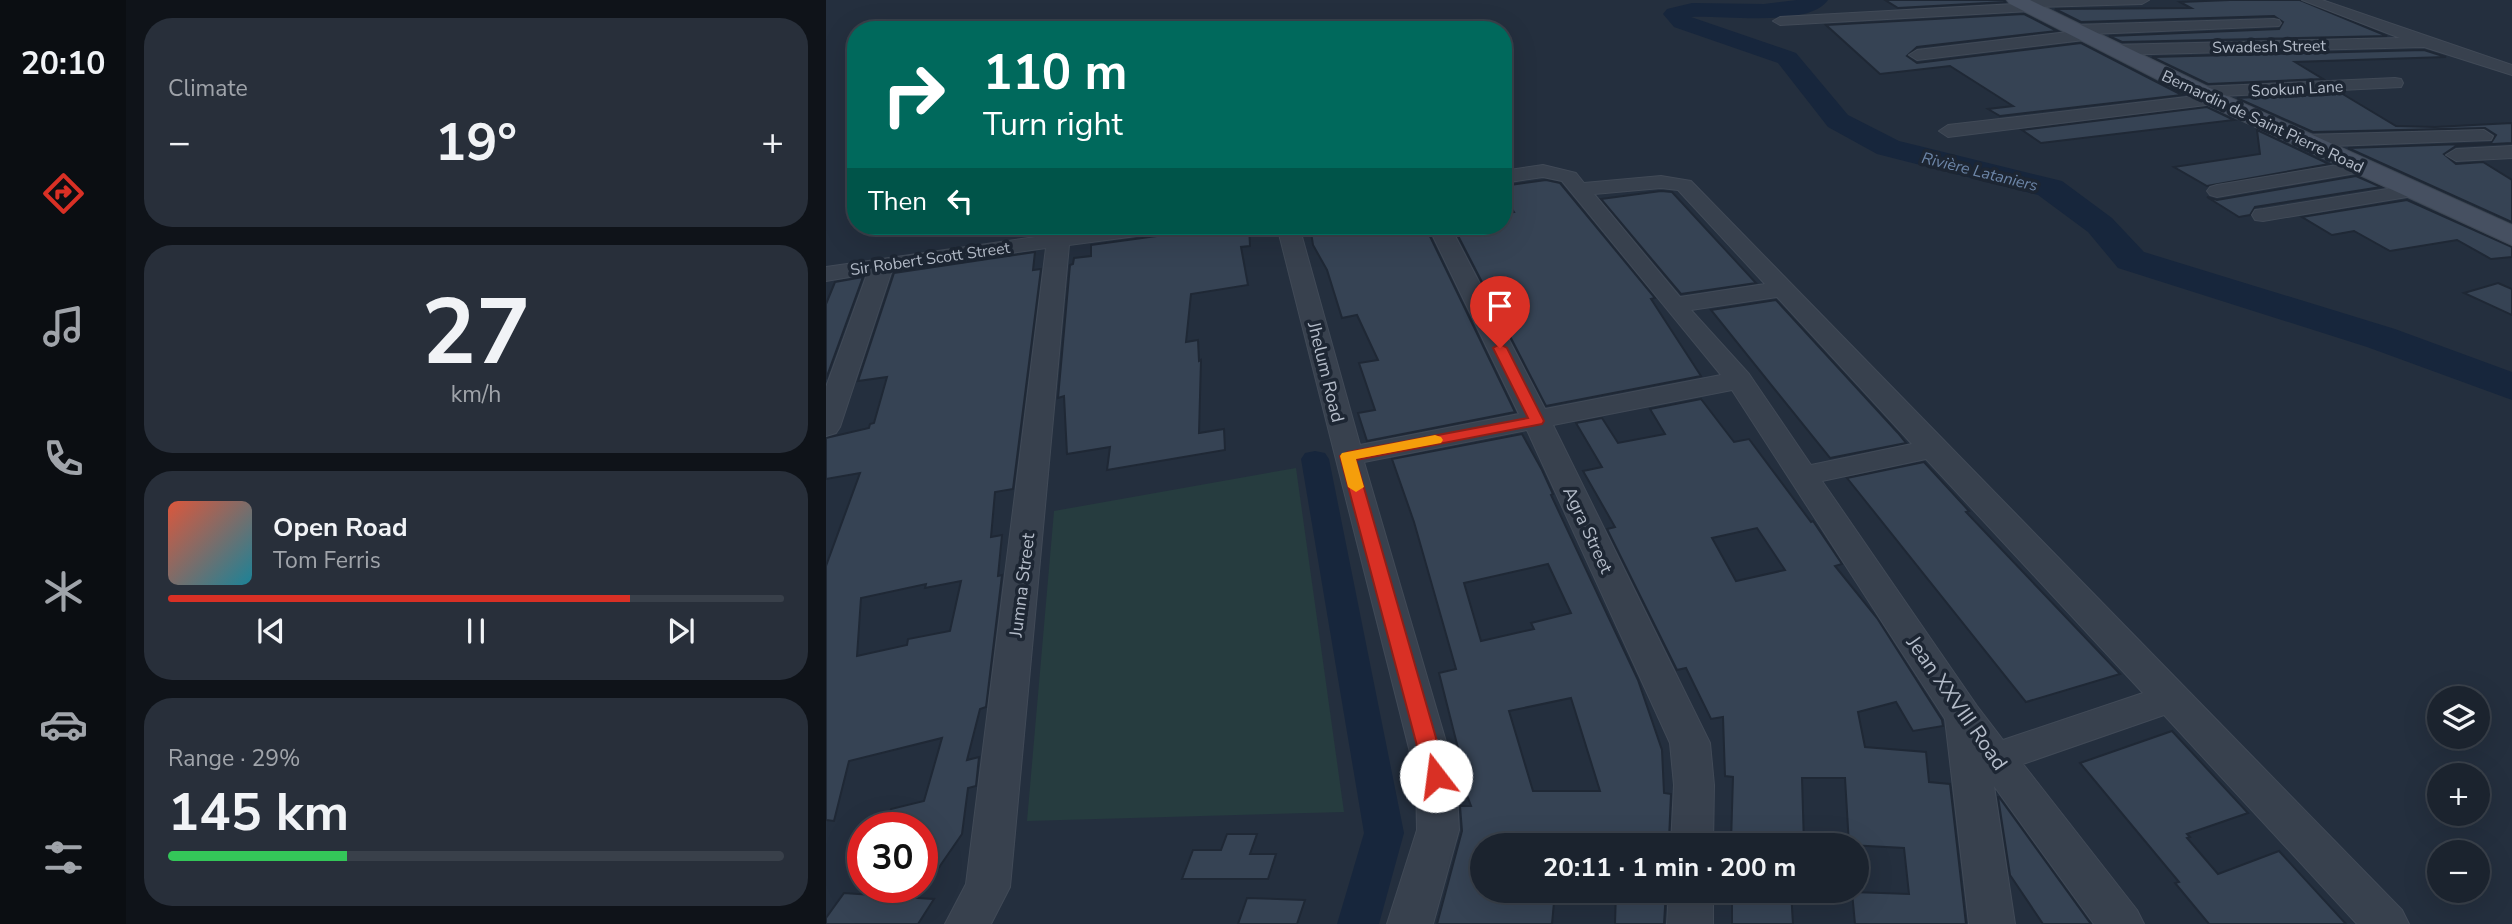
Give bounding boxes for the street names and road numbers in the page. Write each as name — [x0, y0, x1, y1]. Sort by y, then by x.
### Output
street label: Swadesh Street — [2212, 35, 2327, 59]
street label: Bernardin de Saint Pierre Road — [2158, 65, 2367, 179]
street label: Sookun Lane — [2250, 76, 2344, 102]
street label: Sir Robert Scott Street — [849, 237, 1012, 281]
street label: Jhelum Road — [1302, 318, 1350, 425]
street label: Agra Street — [1557, 483, 1619, 578]
street label: Jumna Street — [1004, 531, 1040, 639]
street label: Jean XXVIII Road — [1900, 629, 2014, 776]

